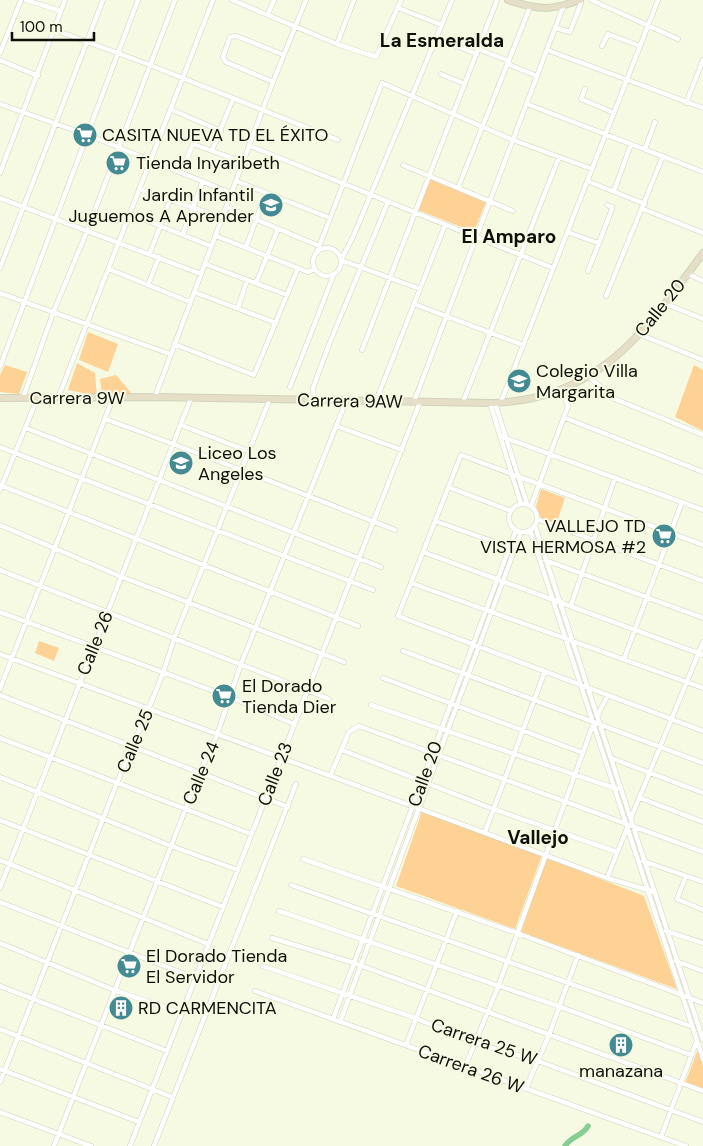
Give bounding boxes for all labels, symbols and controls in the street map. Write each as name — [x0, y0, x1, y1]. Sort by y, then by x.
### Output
scale bar — [12, 10, 95, 42]
text: 100 m — [20, 17, 63, 37]
district label: La Esmeralda — [380, 28, 504, 53]
supermarket icon: CASITA NUEVA TD EL ÉXITO — [72, 122, 98, 148]
place label: CASITA NUEVA TD EL ÉXITO — [102, 123, 328, 147]
supermarket icon: Tienda Inyaribeth — [105, 150, 131, 176]
place label: Tienda Inyaribeth — [136, 151, 280, 175]
place label: Jardin Infantil Juguemos A Aprender — [69, 183, 254, 228]
school or university icon: Jardin Infantil Juguemos A Aprender — [258, 192, 284, 218]
district label: El Amparo — [462, 224, 556, 249]
street label: Calle 20 — [629, 274, 691, 342]
place label: Colegio Villa Margarita — [536, 359, 638, 404]
school or university icon: Colegio Villa Margarita — [506, 368, 532, 394]
street label: Carrera 9W — [29, 386, 125, 410]
street label: Carrera 9AW — [297, 388, 403, 414]
place label: Liceo Los Angeles — [198, 441, 277, 486]
school or university icon: Liceo Los Angeles — [168, 450, 194, 476]
place label: VALLEJO TD VISTA HERMOSA #2 — [480, 514, 646, 559]
supermarket icon: VALLEJO TD VISTA HERMOSA #2 — [651, 523, 677, 549]
street label: Calle 26 — [71, 607, 119, 679]
place label: El Dorado Tienda Dier — [242, 674, 337, 719]
supermarket icon: El Dorado Tienda Dier — [211, 683, 237, 709]
street label: Calle 25 — [111, 705, 159, 777]
street label: Calle 24 — [177, 738, 225, 808]
street label: Calle 20 — [402, 738, 448, 810]
street label: Calle 23 — [252, 739, 298, 809]
district label: Vallejo — [507, 825, 569, 850]
place label: El Dorado Tienda El Servidor — [146, 944, 287, 989]
supermarket icon: El Dorado Tienda El Servidor — [116, 953, 142, 979]
building icon: RD CARMENCITA — [108, 995, 134, 1021]
place label: RD CARMENCITA — [138, 996, 277, 1020]
street label: Carrera 25 W — [428, 1013, 540, 1071]
building icon: manazana — [608, 1032, 634, 1058]
street label: Carrera 26 W — [415, 1039, 527, 1099]
place label: manazana — [579, 1059, 663, 1083]

